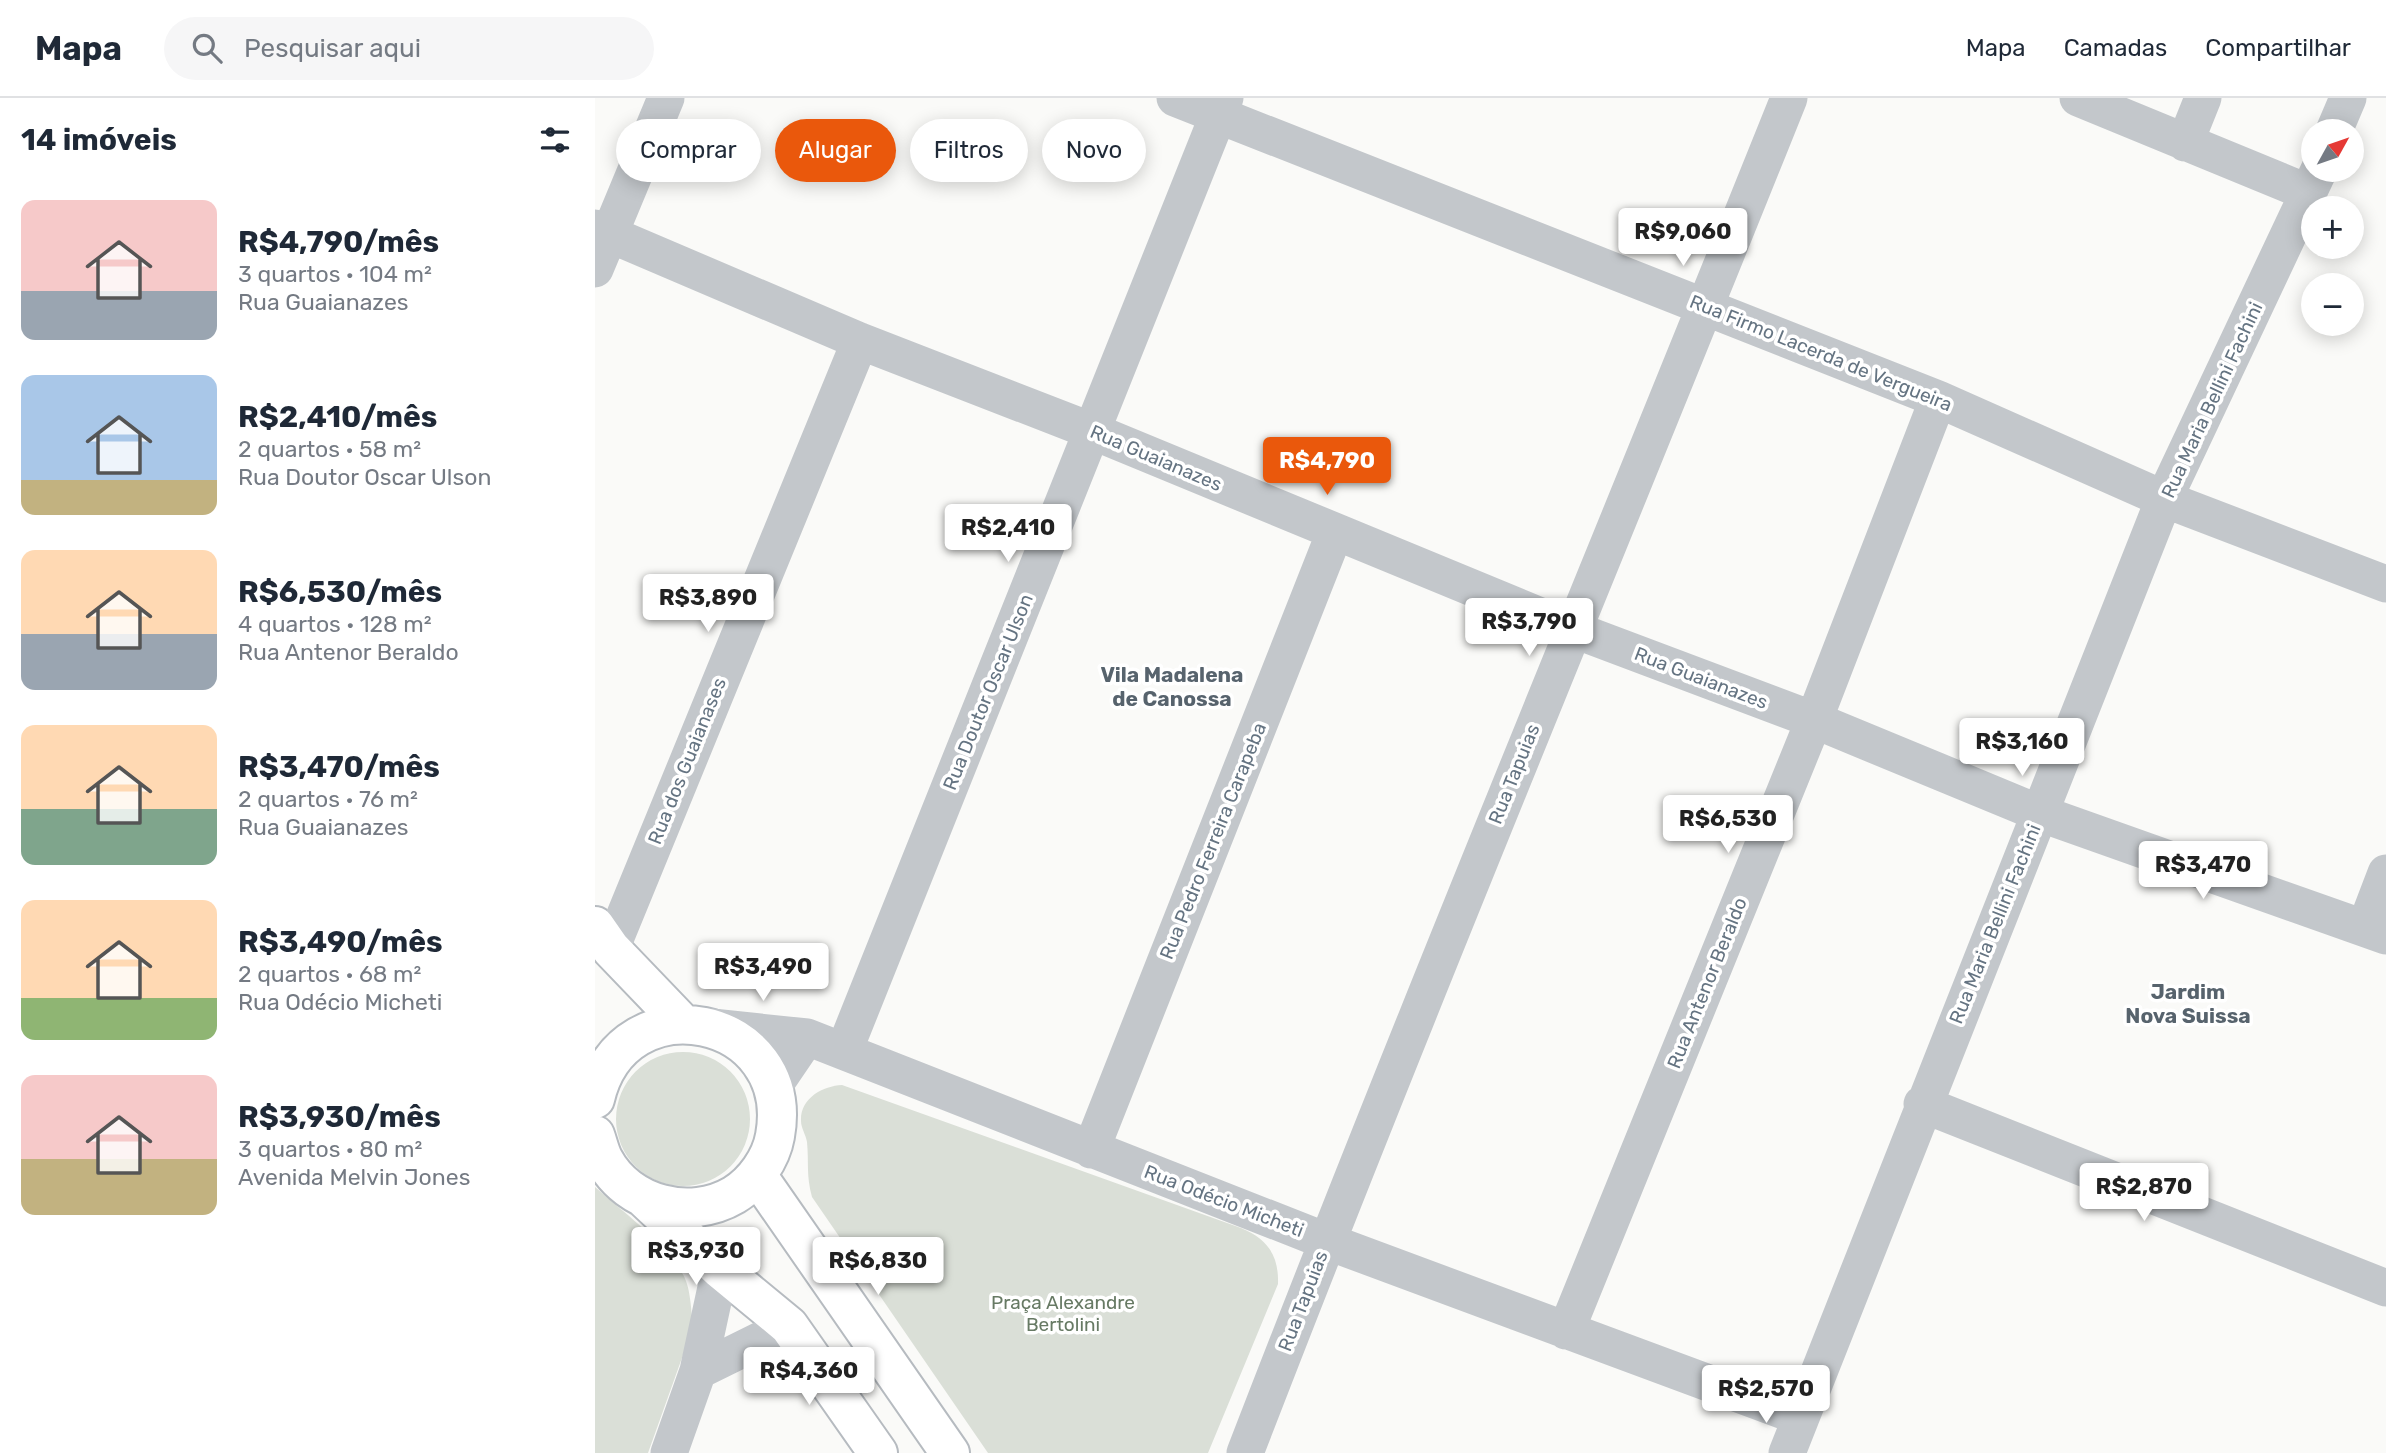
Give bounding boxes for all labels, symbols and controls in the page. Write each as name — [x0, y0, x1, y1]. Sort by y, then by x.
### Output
search box — [164, 17, 654, 80]
text: Mapa — [35, 29, 122, 68]
icon: search — [188, 29, 226, 67]
text: Pesquisar aqui — [244, 33, 421, 64]
text: Mapa — [1966, 34, 2026, 62]
text: Camadas — [2064, 34, 2167, 62]
text: Compartilhar — [2205, 34, 2351, 62]
chip: Comprar — [616, 119, 761, 182]
chip: Alugar — [775, 119, 896, 182]
chip: Filtros — [910, 119, 1028, 182]
chip: Novo — [1042, 119, 1146, 182]
north arrow — [2301, 119, 2364, 182]
map controls — [2301, 119, 2364, 336]
icon: filters — [536, 121, 574, 159]
text: 14 imóveis — [21, 122, 177, 158]
button: + — [2301, 196, 2364, 259]
pin: R$9,060 — [1618, 208, 1748, 268]
text: R$9,060 — [1634, 217, 1732, 245]
text: R$4,790/mês — [238, 224, 439, 260]
icon: home — [77, 228, 161, 312]
text: 3 quartos · 104 m² — [238, 260, 432, 288]
button: − — [2301, 273, 2364, 336]
text: Rua Guaianazes — [238, 288, 409, 316]
street label: Rua Firmo Lacerda de Vergueira — [1686, 290, 1956, 416]
street label: Rua Maria Bellini Fachini — [2157, 298, 2267, 502]
text: R$2,410/mês — [238, 399, 437, 435]
icon: home — [77, 403, 161, 487]
street label: Rua Guaianazes — [1087, 420, 1225, 496]
text: 2 quartos · 58 m² — [238, 435, 421, 463]
pin: R$4,790 — [1262, 438, 1392, 497]
text: R$4,790 — [1279, 446, 1375, 474]
text: Rua Doutor Oscar Ulson — [238, 463, 491, 491]
pin: R$2,410 — [943, 504, 1073, 564]
text: R$2,410 — [961, 513, 1055, 541]
text: R$6,530/mês — [238, 574, 442, 610]
pin: R$3,890 — [643, 574, 773, 634]
icon: home — [77, 578, 161, 662]
text: R$3,890 — [659, 583, 757, 611]
street label: Rua Doutor Oscar Ulson — [938, 591, 1038, 793]
pin: R$3,790 — [1464, 598, 1594, 658]
text: R$3,790 — [1481, 607, 1577, 635]
text: 4 quartos · 128 m² — [238, 610, 432, 638]
text: Rua Antenor Beraldo — [238, 638, 459, 666]
street label: Rua Guaianazes — [1631, 642, 1771, 714]
district label: Vila Madalena de Canossa — [1101, 662, 1244, 711]
street label: Rua dos Guaianases — [643, 674, 731, 848]
pin: R$3,160 — [1957, 718, 2087, 778]
street label: Rua Pedro Ferreira Carapeba — [1155, 719, 1271, 963]
street label: Rua Tapuias — [1484, 721, 1544, 827]
text: R$3,160 — [1975, 727, 2069, 755]
text: R$3,470/mês — [238, 749, 440, 785]
icon: home — [77, 753, 161, 837]
text: 2 quartos · 76 m² — [238, 785, 418, 813]
pin: R$6,530 — [1663, 796, 1793, 855]
text: R$6,530 — [1679, 804, 1777, 832]
text: Rua Guaianazes — [238, 813, 409, 841]
street label: Rua Maria Bellini Fachini — [1944, 821, 2046, 1027]
pin: R$3,470 — [2138, 842, 2268, 901]
text: R$3,470 — [2155, 850, 2251, 878]
street label: Rua Antenor Beraldo — [1662, 894, 1752, 1072]
text: R$3,490/mês — [238, 924, 443, 960]
icon: home — [77, 928, 161, 1012]
pin: R$3,490 — [698, 944, 828, 1003]
text: R$3,490 — [714, 952, 812, 980]
text: 2 quartos · 68 m² — [238, 960, 421, 988]
district label: Jardim Nova Suissa — [2125, 979, 2251, 1028]
text: Rua Odécio Micheti — [238, 988, 442, 1016]
text: R$3,930/mês — [238, 1099, 441, 1135]
icon: home — [77, 1103, 161, 1187]
text: 3 quartos · 80 m² — [238, 1135, 422, 1163]
street label: Rua Odécio Micheti — [1141, 1160, 1307, 1242]
text: Avenida Melvin Jones — [238, 1163, 470, 1191]
pin: R$2,870 — [2079, 1164, 2209, 1223]
text: R$2,870 — [2096, 1172, 2192, 1200]
pin: R$3,930 — [631, 1228, 761, 1287]
text: R$3,930 — [647, 1236, 745, 1264]
pin: R$6,830 — [813, 1238, 943, 1297]
text: R$6,830 — [829, 1246, 927, 1274]
street label: Rua Tapuias — [1273, 1247, 1333, 1355]
park label: Praça Alexandre Bertolini — [991, 1291, 1135, 1336]
pin: R$4,360 — [744, 1348, 874, 1407]
text: R$4,360 — [760, 1356, 858, 1384]
pin: R$2,570 — [1701, 1366, 1831, 1425]
text: R$2,570 — [1718, 1374, 1814, 1402]

